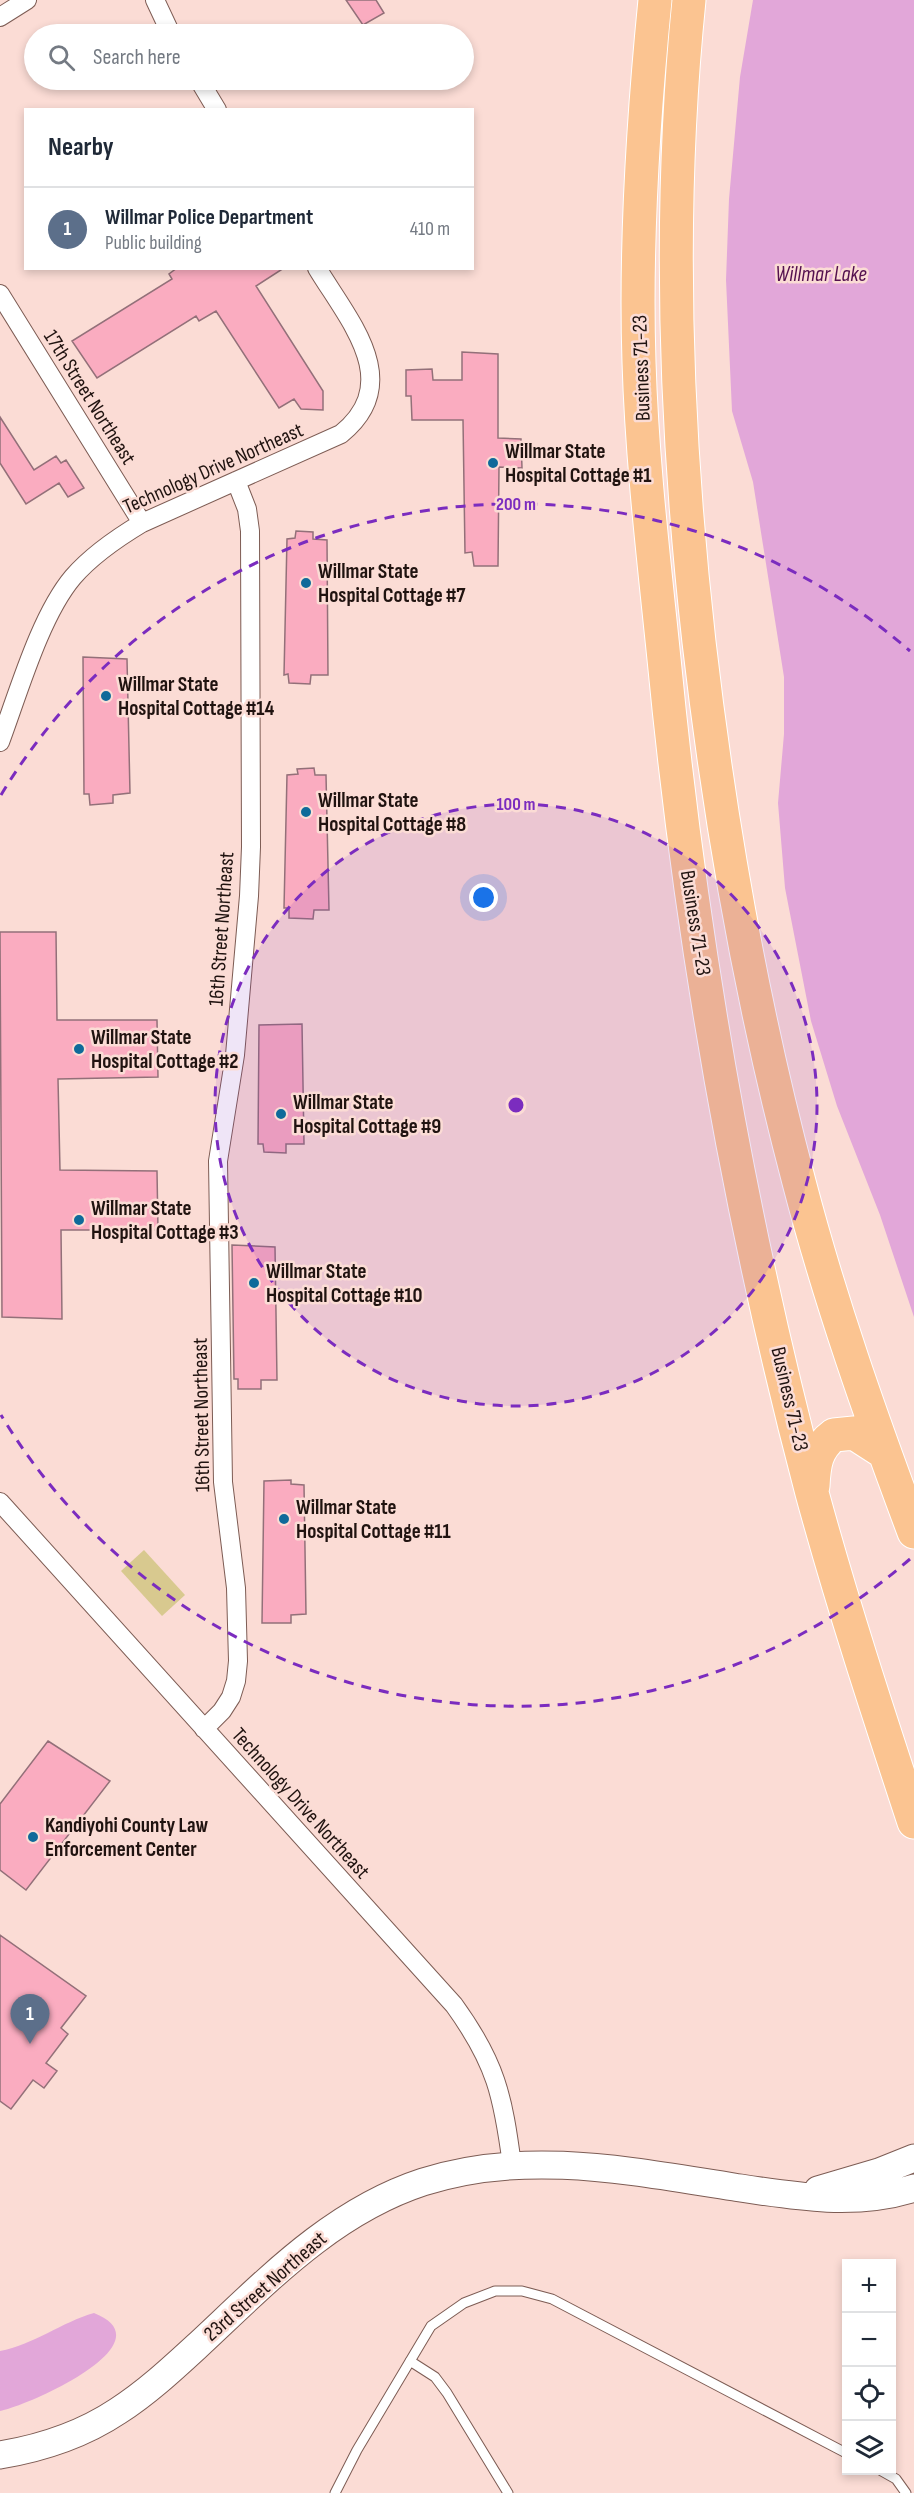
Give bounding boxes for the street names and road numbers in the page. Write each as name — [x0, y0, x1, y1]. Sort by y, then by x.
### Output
street label: Business 71-23 — [627, 314, 656, 422]
street label: 17th Street Northeast — [38, 325, 141, 469]
street label: Technology Drive Northeast — [119, 418, 307, 519]
street label: 16th Street Northeast — [204, 851, 239, 1007]
street label: Business 71-23 — [675, 869, 716, 978]
street label: 16th Street Northeast — [188, 1338, 215, 1492]
street label: Business 71-23 — [765, 1345, 814, 1454]
street label: Technology Drive Northeast — [226, 1723, 375, 1884]
street label: 23rd Street Northeast — [199, 2226, 332, 2346]

